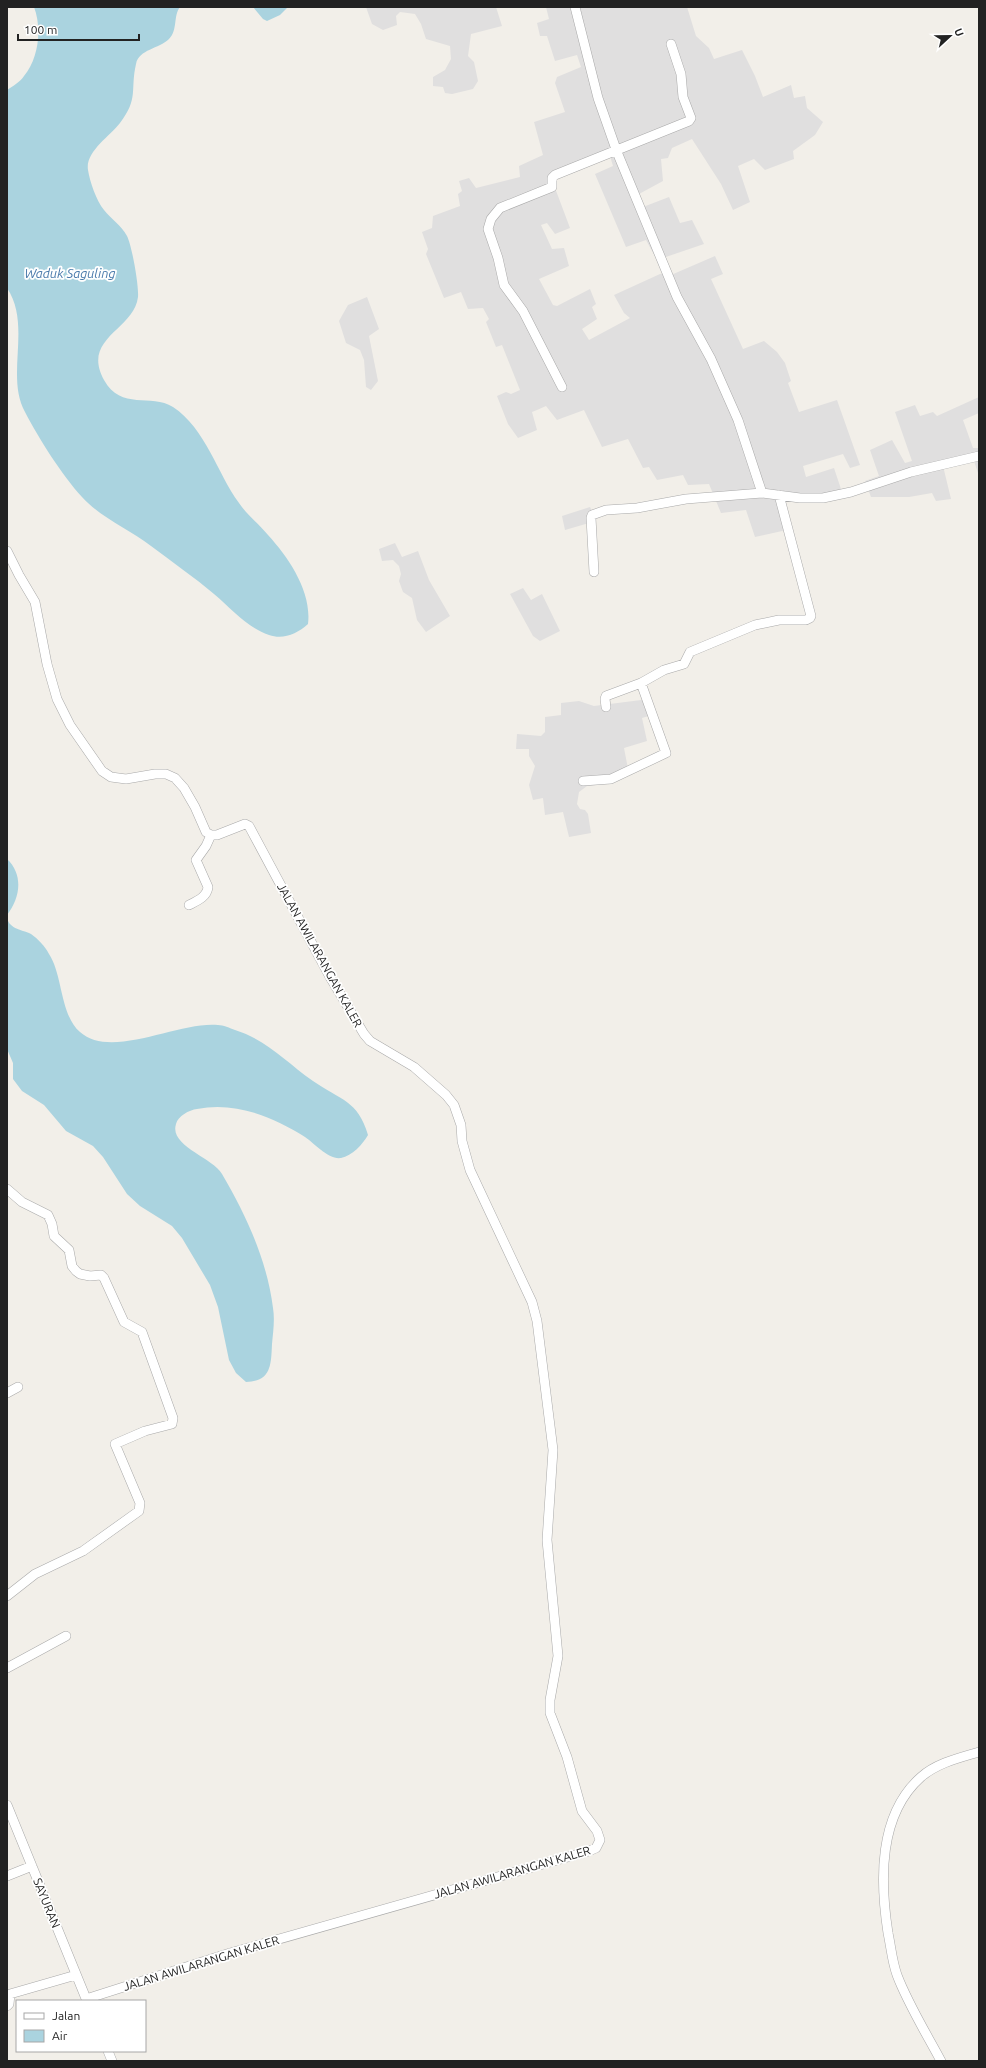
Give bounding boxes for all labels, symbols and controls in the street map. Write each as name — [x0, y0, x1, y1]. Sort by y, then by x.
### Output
scale bar — [18, 16, 139, 42]
north arrow — [930, 16, 970, 56]
text: 100 m — [24, 23, 57, 36]
text: U — [952, 26, 966, 38]
water label: Waduk Saguling — [24, 266, 116, 280]
street label: JALAN AWILARANGAN KALER — [275, 881, 365, 1030]
street label: JALAN AWILARANGAN KALER — [432, 1843, 592, 1901]
street label: SAYURAN — [31, 1876, 63, 1930]
street label: JALAN AWILARANGAN KALER — [121, 1933, 281, 1993]
legend — [16, 2000, 146, 2052]
text: Jalan — [52, 2009, 80, 2022]
text: Air — [52, 2029, 68, 2042]

